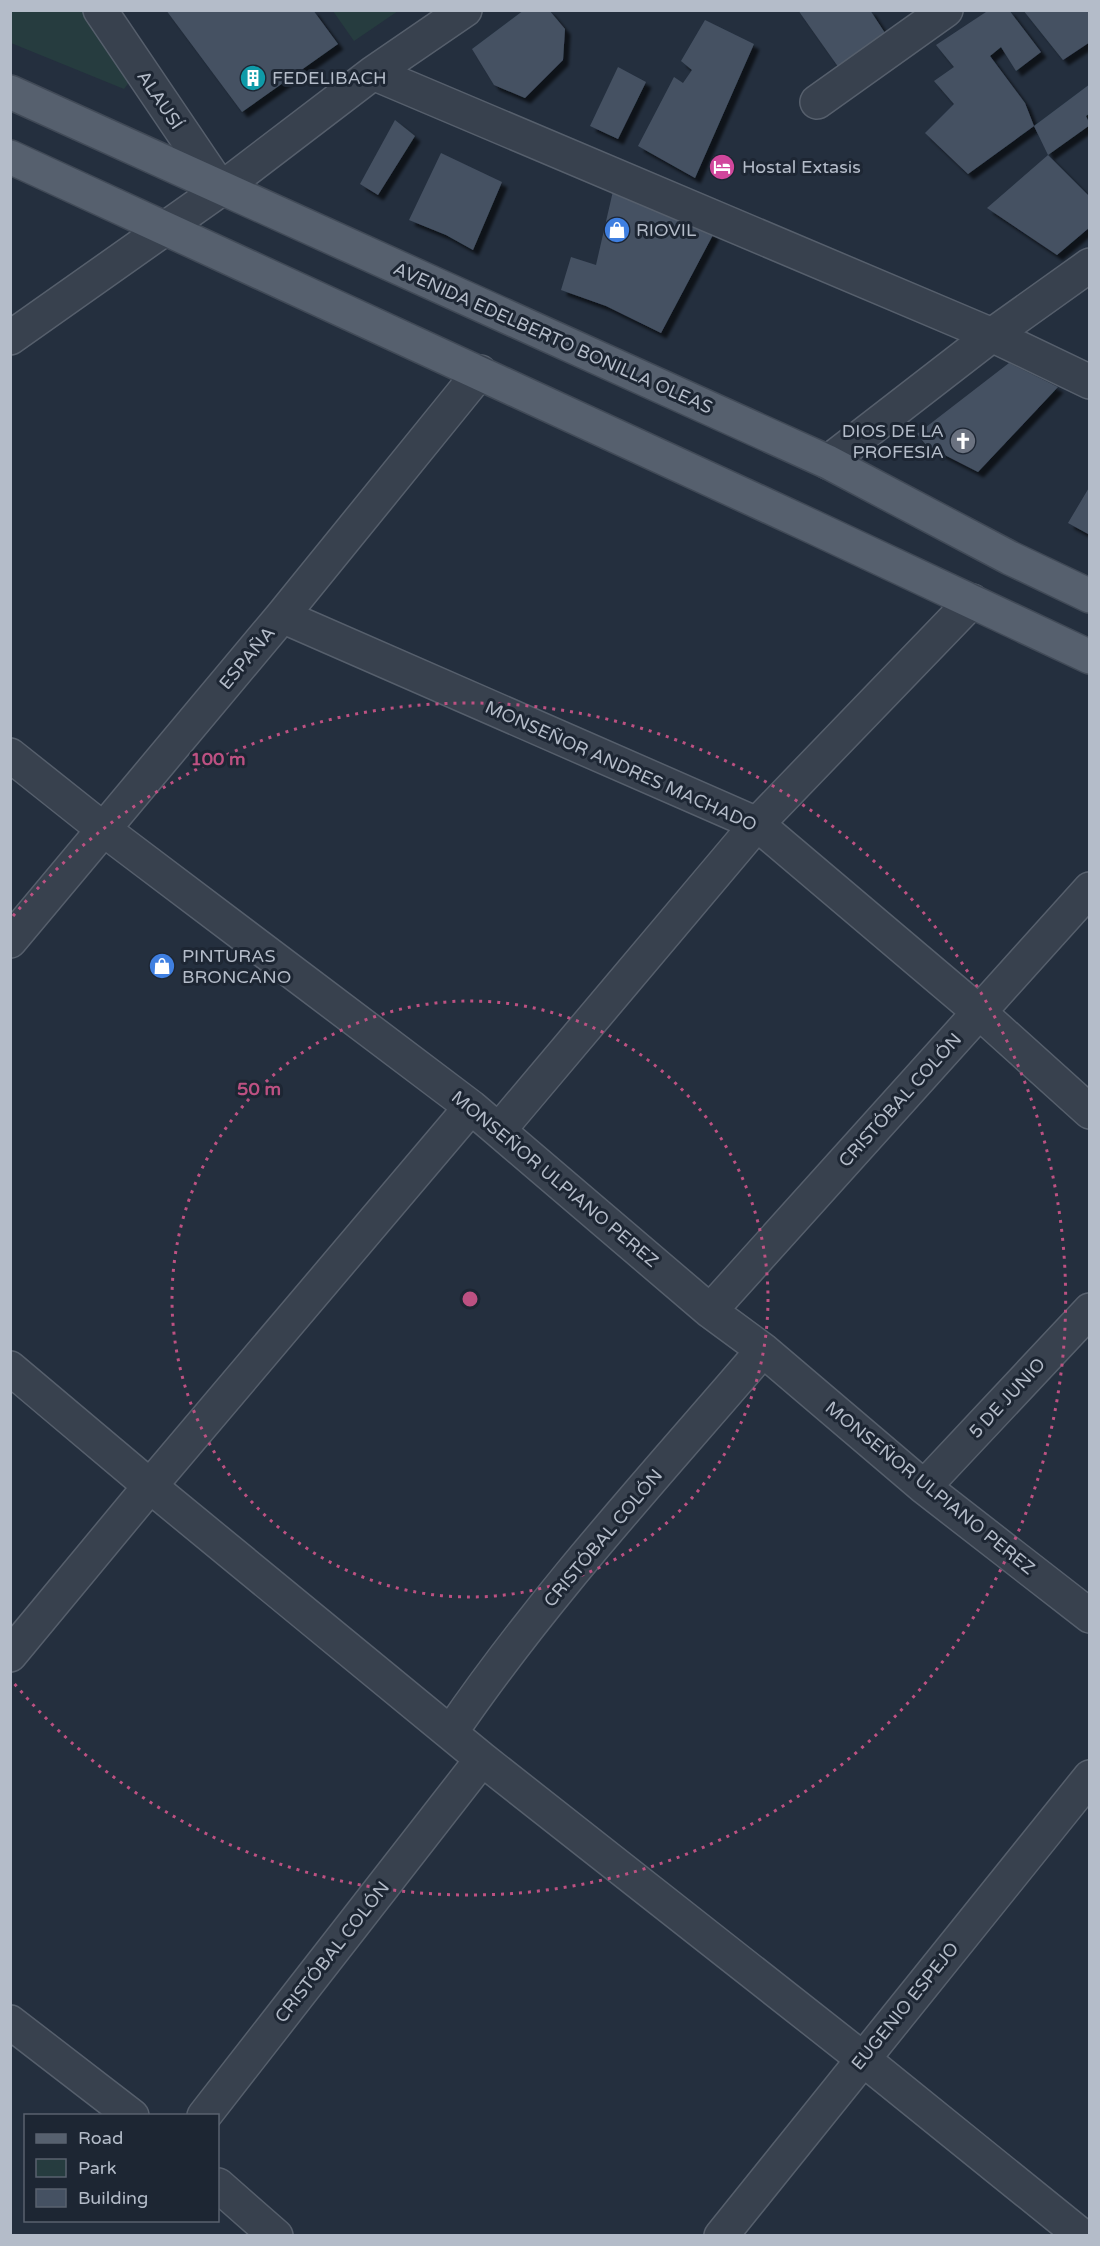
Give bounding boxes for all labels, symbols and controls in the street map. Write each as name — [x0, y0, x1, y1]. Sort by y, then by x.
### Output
building icon: FEDELIBACH — [238, 63, 268, 93]
street label: ALAUSÍ — [132, 66, 188, 134]
place label: FEDELIBACH — [272, 67, 387, 89]
hotel icon: Hostal Extasis — [707, 152, 737, 182]
place label: Hostal Extasis — [742, 156, 861, 178]
shop icon: RIOVIL — [602, 215, 632, 245]
place label: RIOVIL — [636, 219, 697, 241]
street label: AVENIDA EDELBERTO BONILLA OLEAS — [390, 257, 716, 419]
place label: DIOS DE LA PROFESIA — [842, 420, 944, 463]
church icon: DIOS DE LA PROFESIA — [948, 426, 978, 456]
street label: ESPAÑA — [214, 622, 280, 694]
street label: MONSEÑOR ANDRES MACHADO — [482, 696, 760, 836]
text: 100 m — [190, 748, 246, 770]
place label: PINTURAS BRONCANO — [182, 945, 291, 988]
shop icon: PINTURAS BRONCANO — [147, 951, 177, 981]
street label: CRISTÓBAL COLÓN — [834, 1028, 966, 1172]
text: 50 m — [237, 1078, 281, 1100]
street label: MONSEÑOR ULPIANO PEREZ — [447, 1086, 663, 1272]
centre of rings — [460, 1289, 480, 1309]
street label: 5 DE JUNIO — [964, 1353, 1050, 1443]
street label: MONSEÑOR ULPIANO PEREZ — [821, 1397, 1039, 1579]
street label: CRISTÓBAL COLÓN — [539, 1465, 667, 1611]
street label: CRISTÓBAL COLÓN — [270, 1877, 394, 2027]
street label: EUGENIO ESPEJO — [847, 1938, 963, 2074]
legend — [24, 2114, 219, 2222]
text: Road — [78, 2127, 123, 2149]
text: Park — [78, 2157, 117, 2179]
text: Building — [78, 2187, 148, 2209]

